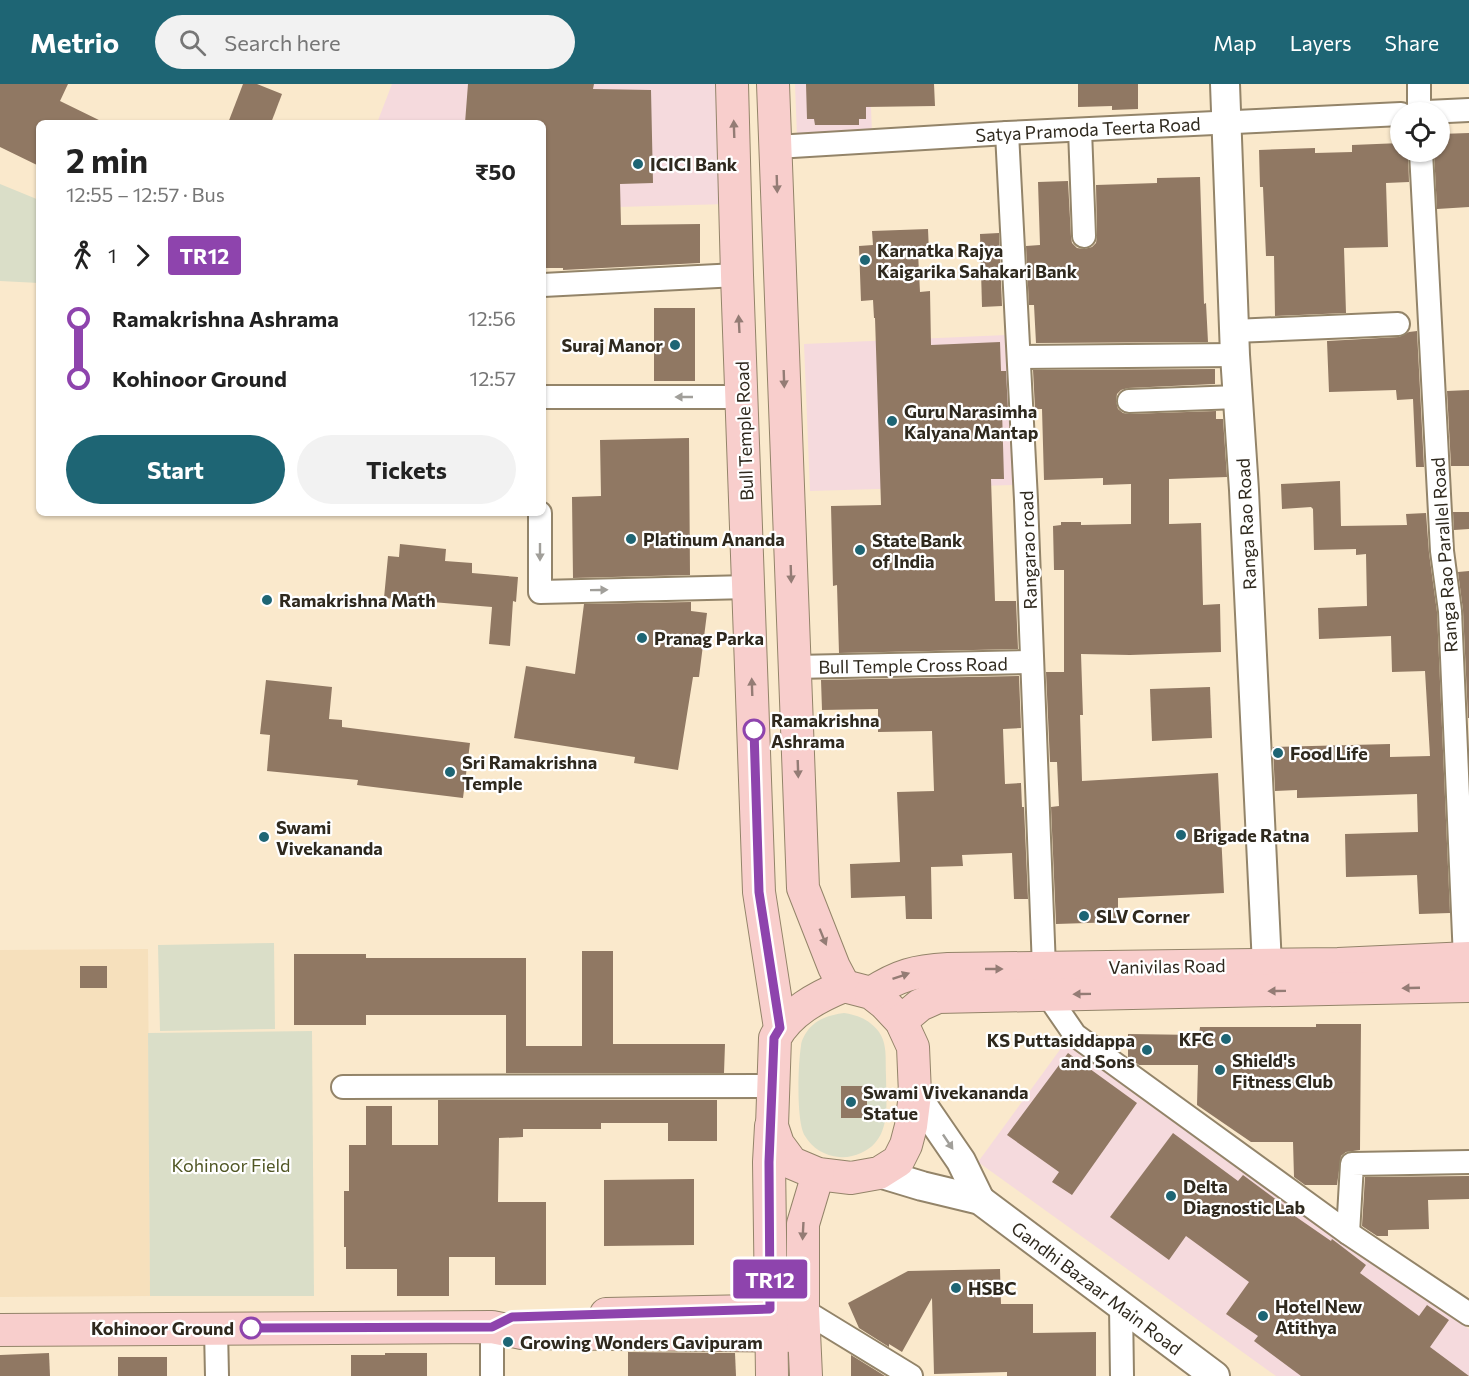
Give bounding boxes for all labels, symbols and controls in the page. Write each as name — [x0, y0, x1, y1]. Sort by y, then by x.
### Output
search box — [155, 15, 575, 69]
text: Metrio — [30, 25, 119, 59]
icon: search — [176, 26, 209, 59]
text: Search here — [224, 29, 341, 56]
text: Map — [1213, 30, 1257, 55]
text: Layers — [1290, 30, 1352, 55]
text: Share — [1385, 30, 1439, 55]
map controls — [1390, 102, 1450, 162]
button: locate — [1390, 102, 1450, 162]
street label: Satya Pramoda Teerta Road — [975, 112, 1201, 146]
one-way arrow — [729, 120, 738, 139]
text: 2 min — [66, 139, 148, 180]
place label: ICICI Bank — [650, 153, 738, 175]
marker: ICICI Bank — [631, 157, 645, 171]
text: ₹50 — [475, 158, 516, 185]
one-way arrow — [772, 175, 782, 194]
text: 12:55 – 12:57 · Bus — [66, 182, 225, 206]
icon: walk — [66, 239, 99, 272]
icon: forward — [126, 239, 159, 272]
place label: Karnatka Rajya Kaigarika Sahakari Bank — [877, 239, 1078, 282]
text: 1 — [108, 243, 117, 267]
text: TR12 — [180, 243, 229, 268]
marker: Karnatka Rajya Kaigarika Sahakari Bank — [858, 253, 872, 267]
text: Ramakrishna Ashrama — [112, 305, 339, 332]
text: 12:56 — [468, 306, 516, 330]
one-way arrow — [735, 315, 744, 334]
place label: Suraj Manor — [562, 334, 664, 356]
marker: Suraj Manor — [668, 338, 682, 352]
street label: Bull Temple Road — [731, 361, 757, 501]
text: Kohinoor Ground — [112, 365, 287, 392]
text: 12:57 — [470, 366, 516, 390]
one-way arrow — [780, 370, 789, 389]
one-way arrow — [675, 393, 694, 402]
place label: Guru Narasimha Kalyana Mantap — [904, 400, 1039, 443]
marker: Guru Narasimha Kalyana Mantap — [885, 414, 899, 428]
button: Start — [66, 435, 285, 504]
button: Tickets — [297, 435, 516, 504]
street label: Ranga Rao Parallel Road — [1426, 457, 1462, 653]
street label: Ranga Rao Road — [1232, 458, 1260, 590]
street label: Rangarao road — [1015, 490, 1041, 610]
place label: Platinum Ananda — [643, 528, 785, 550]
place label: State Bank of India — [872, 529, 963, 572]
marker: Platinum Ananda — [624, 532, 638, 546]
one-way arrow — [535, 543, 545, 562]
marker: State Bank of India — [853, 543, 867, 557]
one-way arrow — [787, 565, 796, 584]
one-way arrow — [589, 586, 608, 595]
place label: Ramakrishna Math — [279, 589, 436, 611]
marker: Ramakrishna Math — [260, 593, 274, 607]
place label: Pranag Parka — [654, 627, 764, 649]
marker: Pranag Parka — [635, 631, 649, 645]
street label: Bull Temple Cross Road — [818, 652, 1008, 678]
one-way arrow — [748, 677, 757, 696]
place label: Ramakrishna Ashrama — [771, 709, 879, 752]
marker: Ramakrishna Ashrama — [743, 719, 765, 741]
place label: Food Life — [1290, 742, 1368, 764]
marker: Food Life — [1271, 746, 1285, 760]
place label: Sri Ramakrishna Temple — [462, 751, 597, 794]
one-way arrow — [794, 760, 803, 779]
marker: Sri Ramakrishna Temple — [443, 765, 457, 779]
place label: Swami Vivekananda — [276, 816, 383, 859]
place label: Brigade Ratna — [1193, 824, 1309, 846]
marker: Brigade Ratna — [1174, 828, 1188, 842]
marker: Swami Vivekananda — [257, 830, 271, 844]
place label: SLV Corner — [1096, 905, 1190, 927]
marker: SLV Corner — [1077, 909, 1091, 923]
one-way arrow — [818, 929, 828, 947]
street label: Vanivilas Road — [1108, 954, 1226, 978]
one-way arrow — [985, 964, 1004, 973]
one-way arrow — [892, 971, 910, 981]
one-way arrow — [1401, 983, 1420, 993]
one-way arrow — [1268, 986, 1287, 996]
one-way arrow — [1073, 989, 1092, 999]
place label: KFC — [1179, 1028, 1214, 1050]
place label: KS Puttasiddappa and Sons — [987, 1029, 1135, 1072]
marker: KFC — [1219, 1032, 1233, 1046]
marker: KS Puttasiddappa and Sons — [1140, 1043, 1154, 1057]
place label: Shield's Fitness Club — [1232, 1049, 1334, 1092]
marker: Shield's Fitness Club — [1213, 1063, 1227, 1077]
place label: Swami Vivekananda Statue — [863, 1081, 1029, 1124]
marker: Swami Vivekananda Statue — [844, 1095, 858, 1109]
one-way arrow — [942, 1134, 953, 1150]
park label: Kohinoor Field — [171, 1154, 291, 1176]
place label: Delta Diagnostic Lab — [1183, 1175, 1306, 1218]
marker: Delta Diagnostic Lab — [1164, 1189, 1178, 1203]
street label: Gandhi Bazaar Main Road — [1007, 1217, 1187, 1359]
one-way arrow — [799, 1221, 808, 1240]
line badge: TR12 — [728, 1260, 812, 1298]
text: TR12 — [745, 1267, 795, 1292]
place label: HSBC — [968, 1277, 1017, 1299]
marker: HSBC — [949, 1281, 963, 1295]
place label: Hotel New Atithya — [1275, 1295, 1362, 1338]
marker: Hotel New Atithya — [1256, 1309, 1270, 1323]
place label: Kohinoor Ground — [91, 1317, 234, 1339]
marker: Kohinoor Ground — [240, 1317, 262, 1339]
place label: Growing Wonders Gavipuram — [520, 1331, 763, 1353]
marker: Growing Wonders Gavipuram — [501, 1335, 515, 1349]

